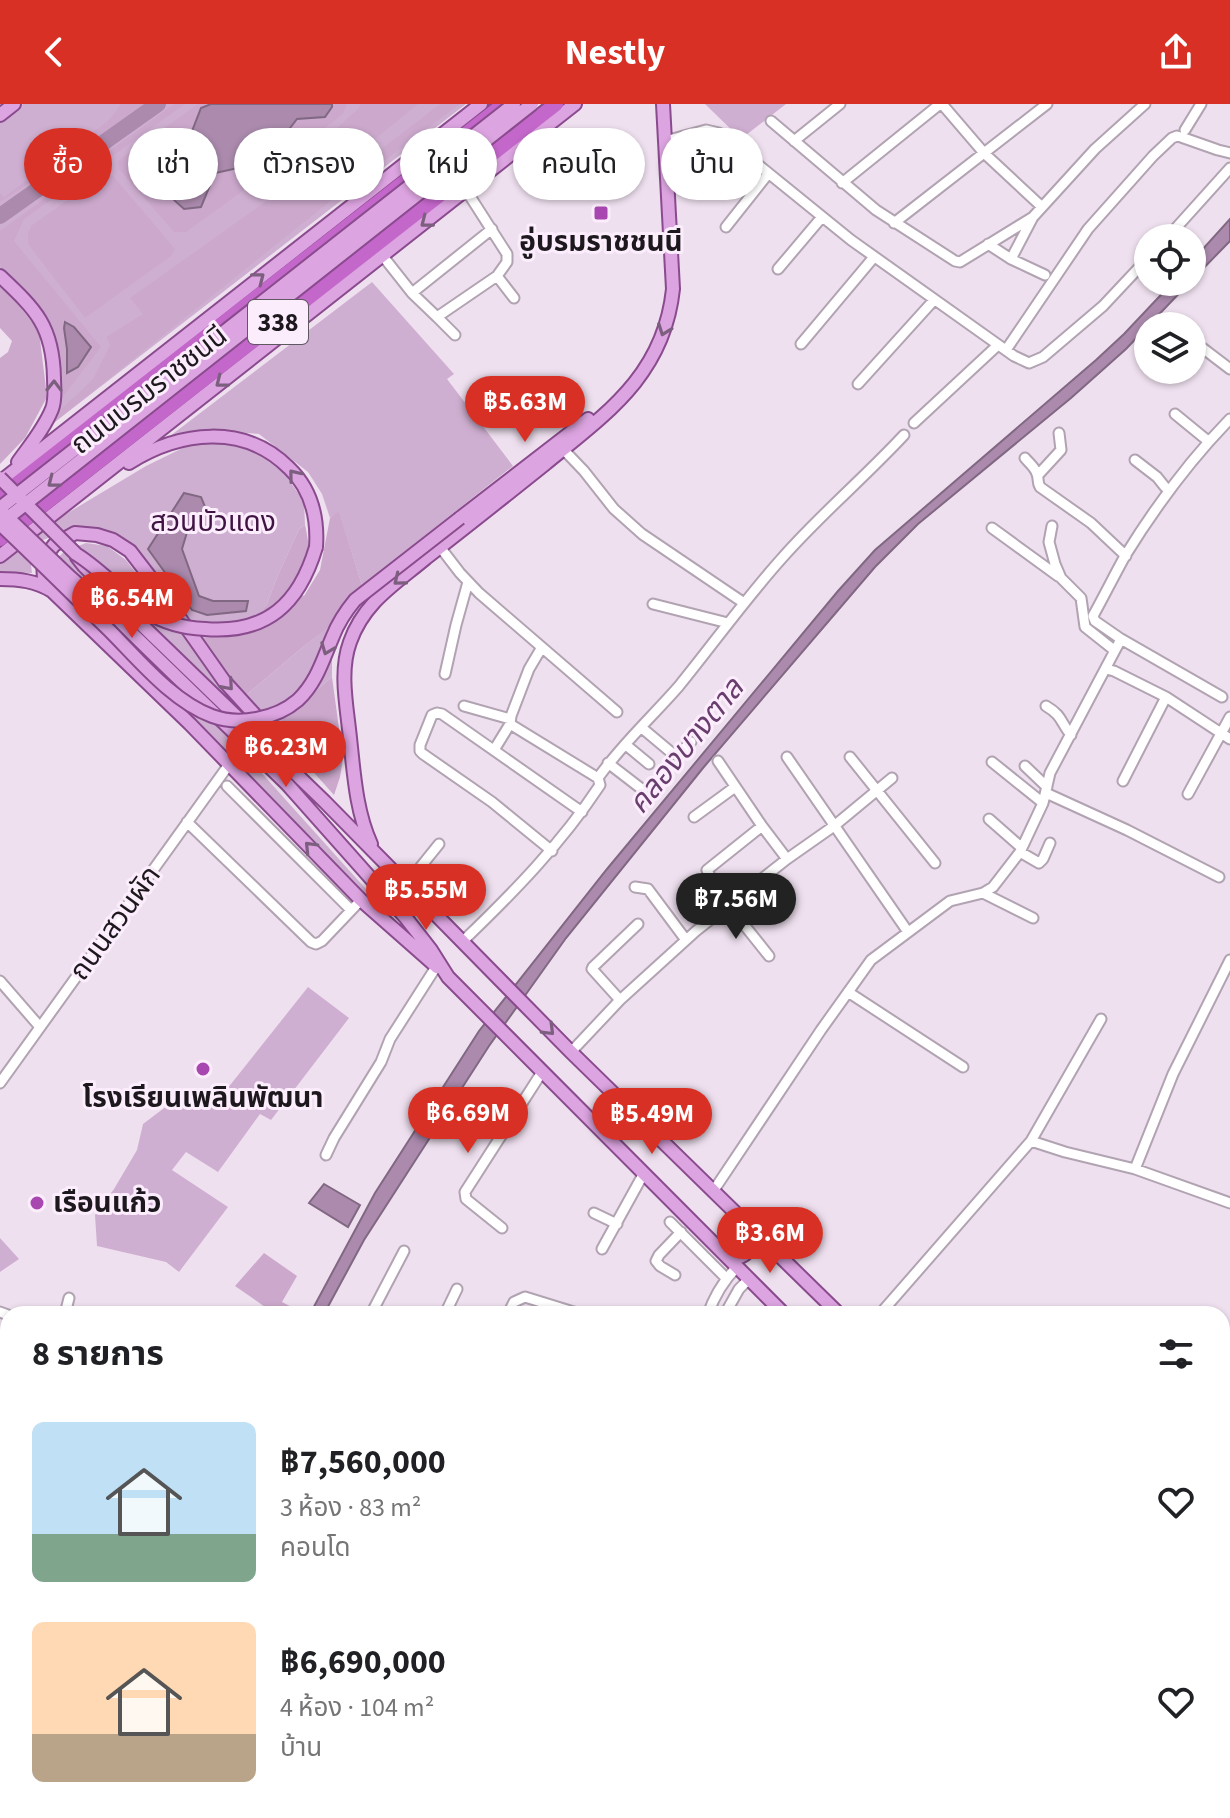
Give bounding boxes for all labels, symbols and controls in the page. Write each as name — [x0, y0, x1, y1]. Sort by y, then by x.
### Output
text: Nestly — [565, 27, 665, 78]
icon: back — [32, 30, 76, 74]
icon: share — [1154, 30, 1198, 74]
chip: ซื้อ — [24, 128, 112, 200]
chip: เช่า — [128, 128, 218, 200]
chip: ตัวกรอง — [234, 128, 384, 200]
chip: ใหม่ — [400, 128, 497, 200]
chip: คอนโด — [513, 128, 645, 200]
chip: บ้าน — [661, 128, 763, 200]
marker: อู่บรมราชชนนี — [592, 204, 610, 222]
one-way arrow — [420, 212, 435, 226]
place label: อู่บรมราชชนนี — [519, 222, 683, 262]
map controls — [1134, 224, 1206, 384]
button: locate — [1134, 224, 1206, 296]
one-way arrow — [250, 274, 265, 288]
road number: 338 — [248, 300, 308, 344]
button: layers — [1134, 312, 1206, 384]
street label: ถนนบรมราชชนนี — [62, 316, 236, 464]
one-way arrow — [657, 322, 674, 336]
one-way arrow — [216, 372, 230, 387]
pin: ฿5.63M — [460, 376, 590, 444]
one-way arrow — [45, 379, 63, 392]
text: ฿5.63M — [483, 383, 567, 420]
one-way arrow — [290, 469, 304, 484]
one-way arrow — [47, 472, 62, 486]
park label: สวนบัวแดง — [150, 502, 276, 542]
one-way arrow — [394, 570, 408, 585]
pin: ฿6.54M — [67, 572, 197, 640]
text: ฿6.54M — [90, 579, 174, 616]
one-way arrow — [321, 641, 337, 655]
water label: คลองบางตาล — [618, 668, 755, 823]
one-way arrow — [218, 675, 233, 690]
pin: ฿6.23M — [221, 721, 351, 789]
text: ฿6.23M — [244, 728, 328, 765]
one-way arrow — [305, 842, 319, 856]
street label: ถนนสวนผัก — [60, 857, 170, 989]
pin: ฿5.55M — [361, 864, 491, 932]
text: ฿5.55M — [384, 871, 468, 908]
pin: ฿7.56M — [671, 873, 801, 941]
text: ฿7.56M — [694, 880, 778, 917]
one-way arrow — [540, 1021, 554, 1035]
marker: โรงเรียนเพลินพัฒนา — [194, 1060, 212, 1078]
place label: โรงเรียนเพลินพัฒนา — [83, 1078, 323, 1118]
pin: ฿6.69M — [403, 1087, 533, 1155]
pin: ฿5.49M — [587, 1088, 717, 1156]
text: ฿6.69M — [426, 1094, 510, 1131]
text: ฿5.49M — [610, 1095, 694, 1132]
place label: เรือนแก้ว — [53, 1183, 161, 1223]
marker: เรือนแก้ว — [28, 1194, 46, 1212]
pin: ฿3.6M — [714, 1207, 826, 1275]
text: ฿3.6M — [735, 1214, 805, 1251]
text: 8 รายการ — [32, 1330, 164, 1379]
icon: filters — [1154, 1332, 1198, 1376]
text: ฿7,560,000 — [280, 1438, 446, 1487]
icon: home — [96, 1454, 192, 1550]
icon: heart — [1154, 1480, 1198, 1524]
text: 3 ห้อง · 83 m² — [280, 1489, 421, 1526]
text: คอนโด — [280, 1529, 351, 1566]
text: ฿6,690,000 — [280, 1638, 446, 1687]
icon: home — [96, 1654, 192, 1750]
icon: heart — [1154, 1680, 1198, 1724]
text: 4 ห้อง · 104 m² — [280, 1689, 434, 1726]
text: บ้าน — [280, 1729, 322, 1766]

